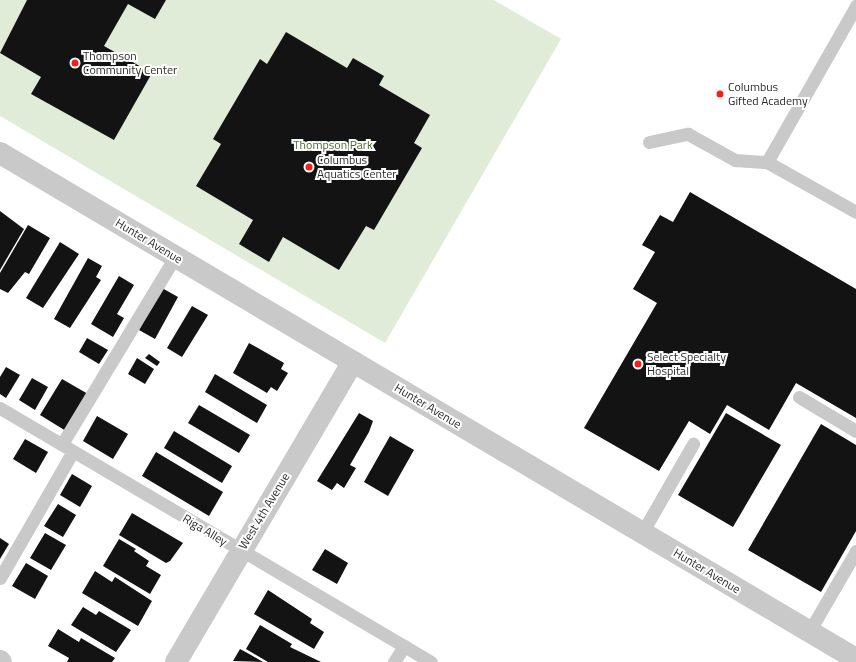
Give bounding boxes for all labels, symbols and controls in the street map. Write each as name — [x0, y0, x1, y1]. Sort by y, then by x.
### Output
place label: Thompson Community Center — [83, 49, 177, 77]
marker: Thompson Community Center — [70, 58, 80, 68]
place label: Columbus Gifted Academy — [728, 80, 808, 108]
marker: Columbus Gifted Academy — [715, 89, 725, 99]
park label: Thompson Park — [293, 138, 373, 152]
place label: Columbus Aquatics Center — [317, 153, 396, 181]
marker: Columbus Aquatics Center — [304, 162, 314, 172]
street label: Hunter Avenue — [113, 215, 185, 267]
place label: Select Specialty Hospital — [647, 350, 726, 378]
marker: Select Specialty Hospital — [632, 358, 644, 370]
street label: Hunter Avenue — [392, 380, 464, 432]
street label: West 4th Avenue — [236, 470, 292, 552]
street label: Riga Alley — [180, 511, 230, 549]
street label: Hunter Avenue — [671, 545, 743, 597]

